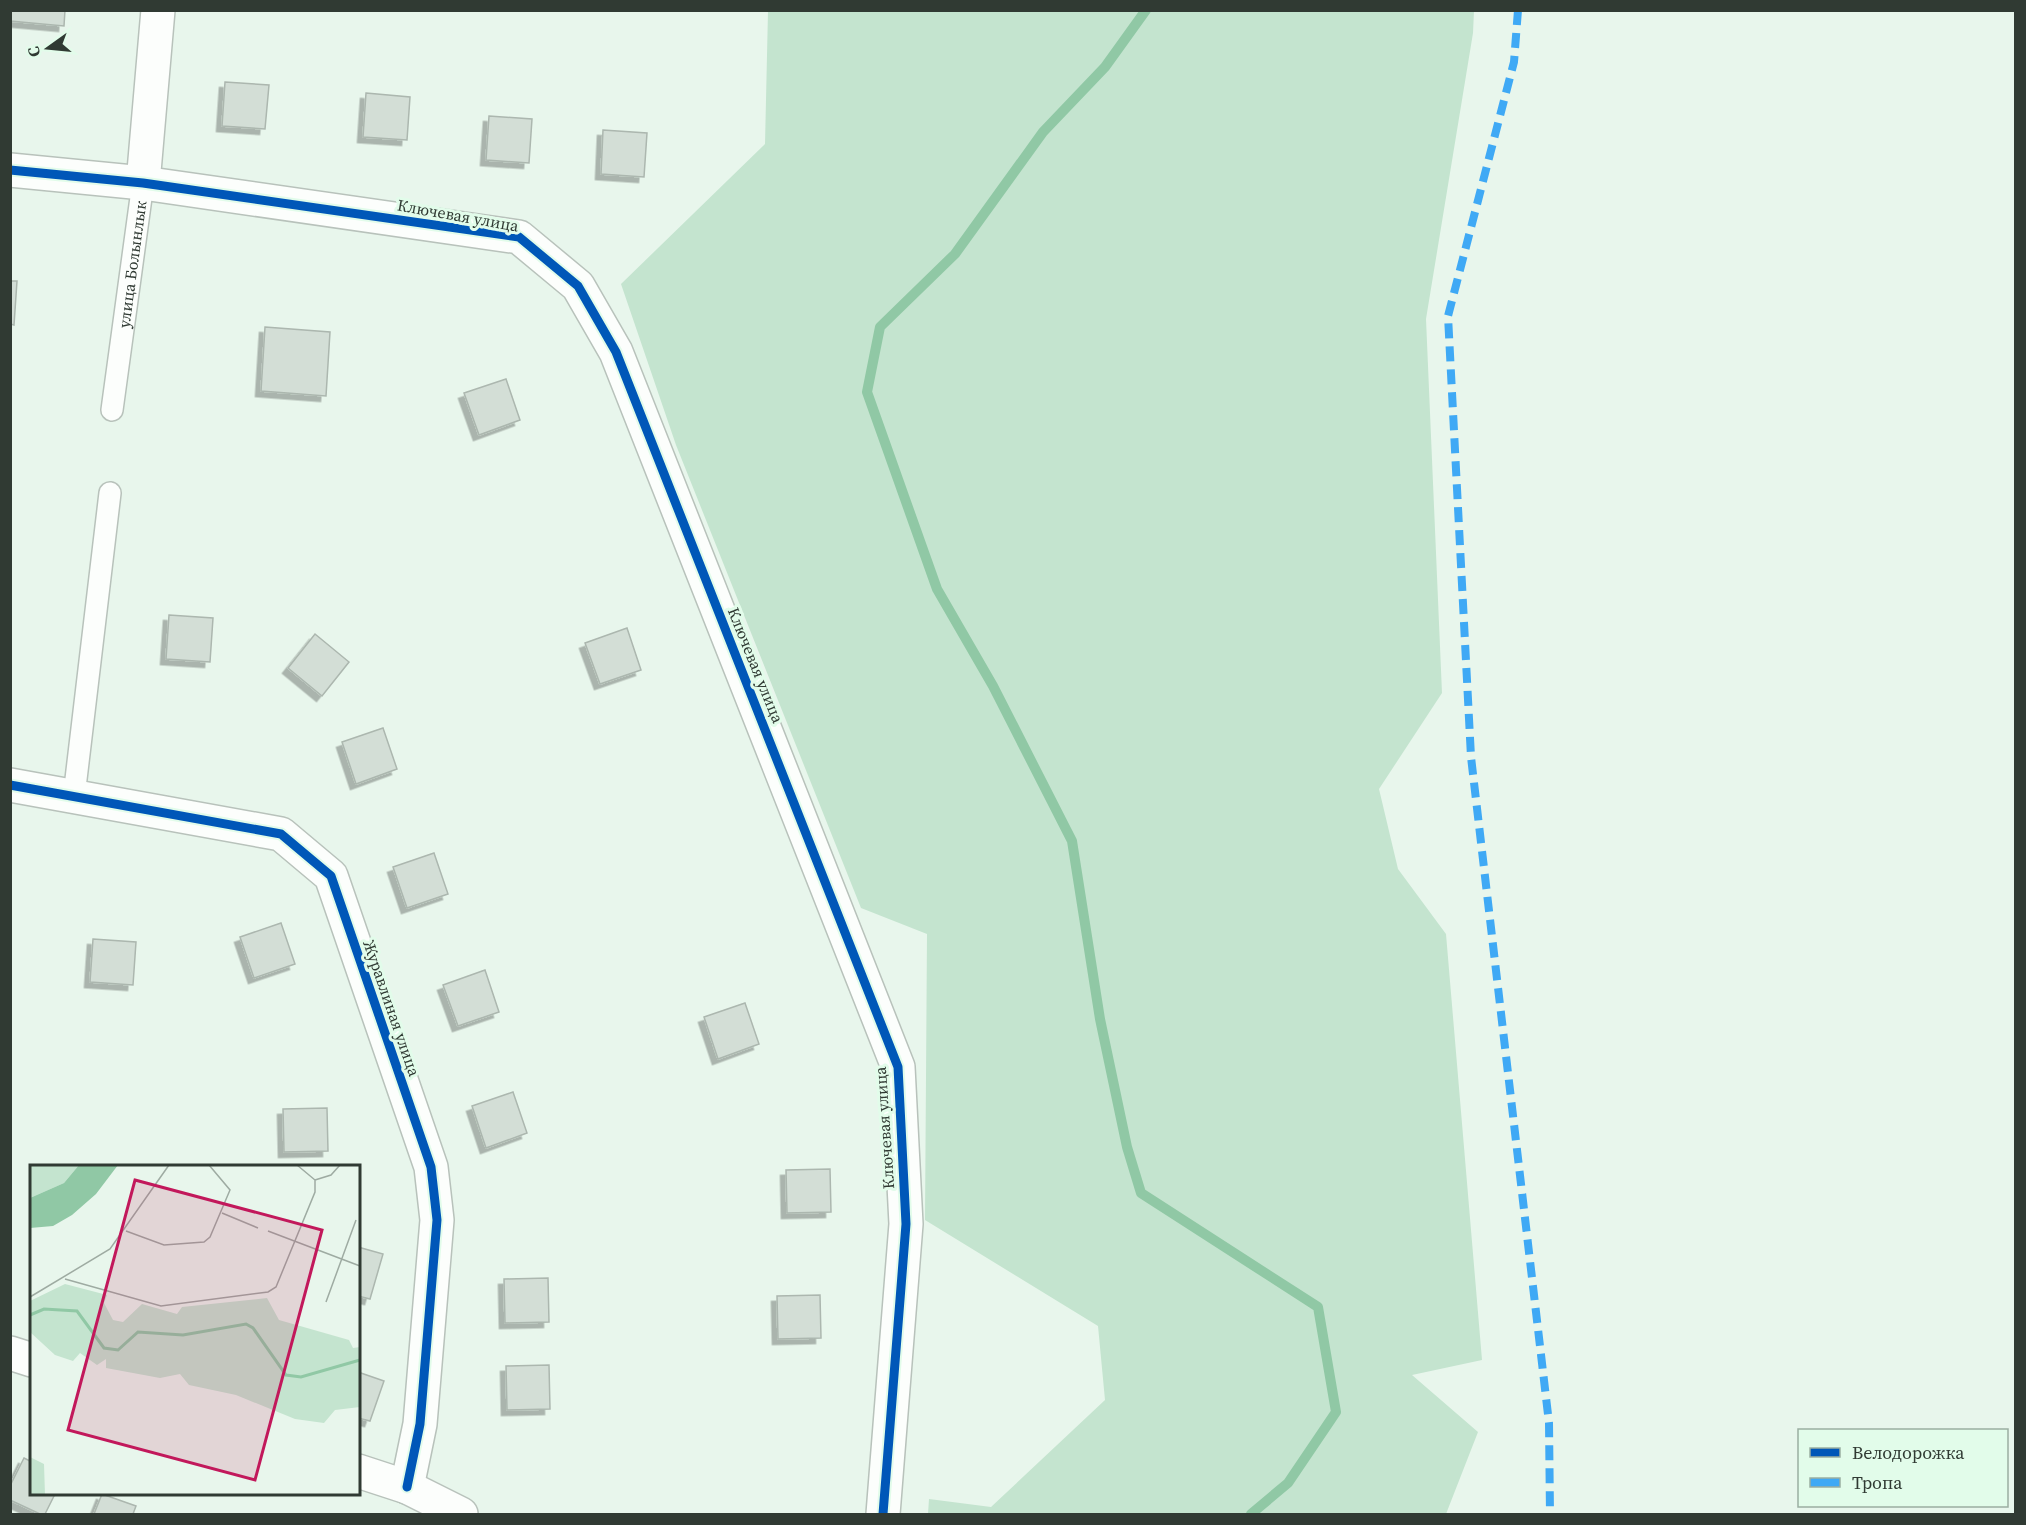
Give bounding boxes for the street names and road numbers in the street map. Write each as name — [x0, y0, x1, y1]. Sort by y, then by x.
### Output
street label: Ключевая улица — [396, 193, 521, 237]
street label: улица Болынлык — [112, 199, 152, 329]
street label: Ключевая улица — [723, 604, 790, 727]
street label: Журавлиная улица — [358, 937, 426, 1080]
street label: Ключевая улица — [869, 1065, 899, 1190]

